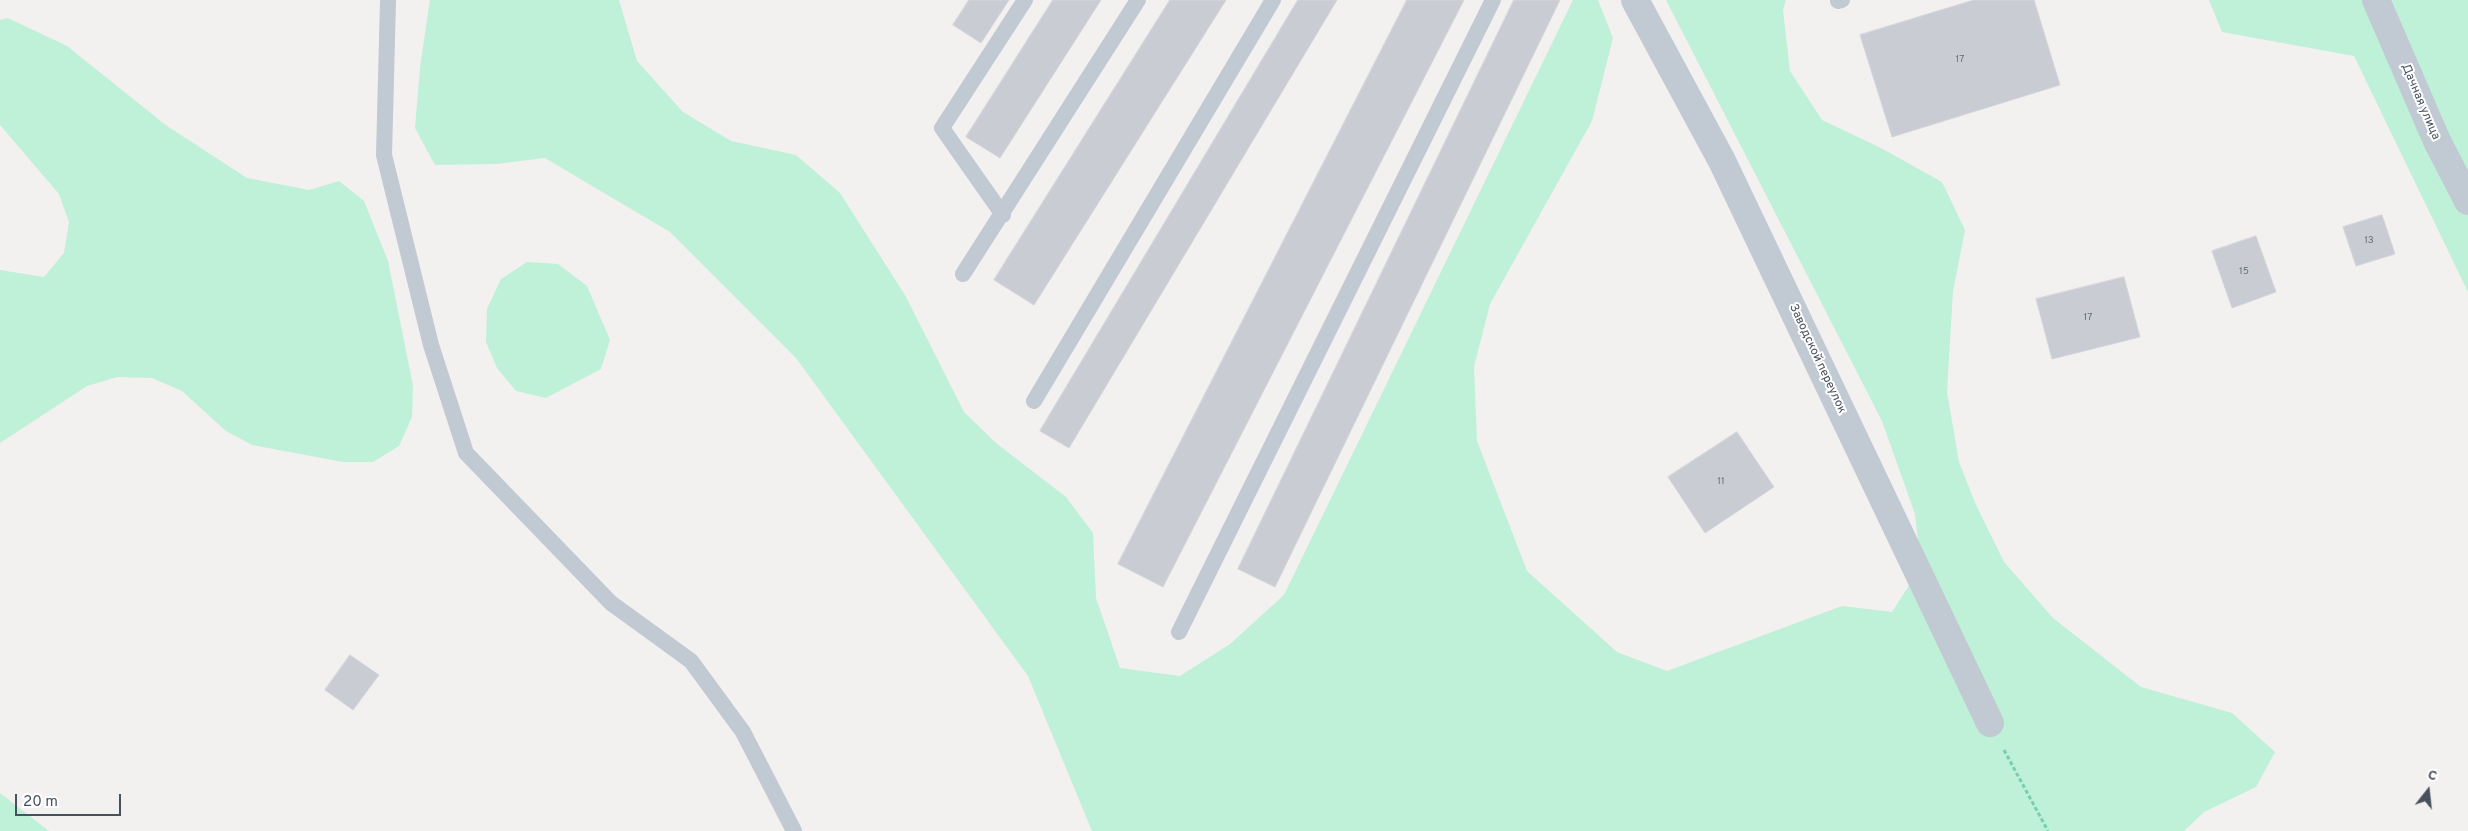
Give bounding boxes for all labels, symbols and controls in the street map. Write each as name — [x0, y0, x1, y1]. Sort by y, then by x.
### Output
house number: 17 — [1956, 54, 1964, 66]
street label: Дачная улица — [2397, 62, 2443, 142]
house number: 13 — [2364, 235, 2374, 247]
house number: 15 — [2239, 266, 2249, 278]
street label: Заводской переулок — [1785, 302, 1849, 416]
house number: 17 — [2084, 312, 2092, 324]
house number: 11 — [1717, 476, 1725, 488]
north arrow — [2403, 766, 2453, 816]
text: С — [2426, 767, 2439, 786]
scale bar — [18, 784, 124, 816]
text: 20 m — [23, 793, 58, 812]

